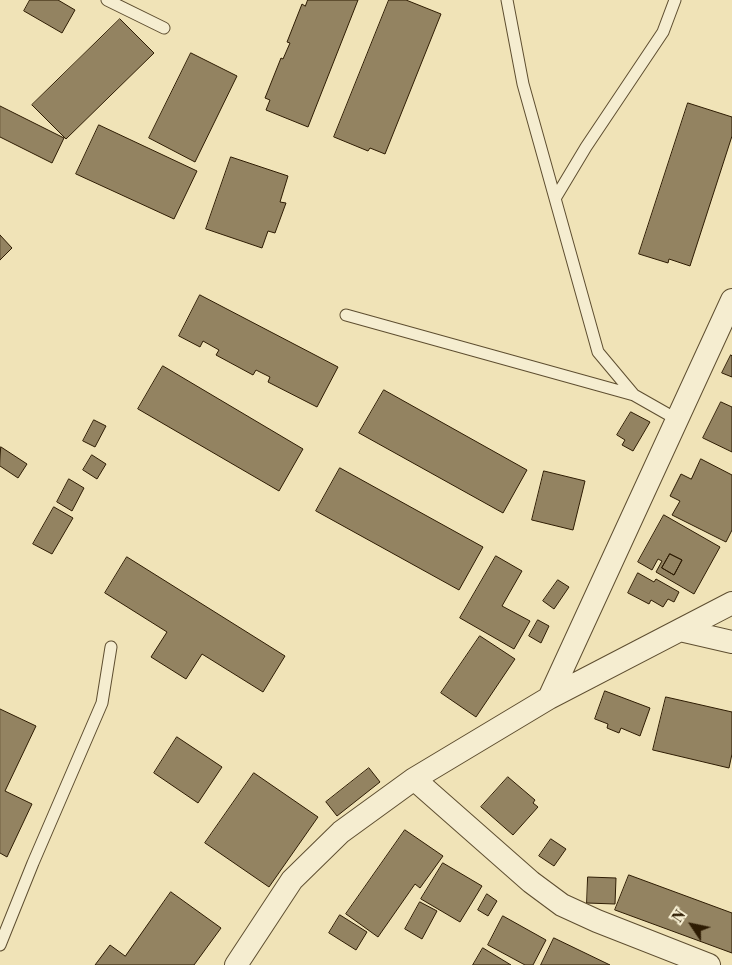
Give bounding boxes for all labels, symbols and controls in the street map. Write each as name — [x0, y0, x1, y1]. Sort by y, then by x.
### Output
north arrow — [667, 900, 717, 950]
text: N — [669, 907, 690, 926]

